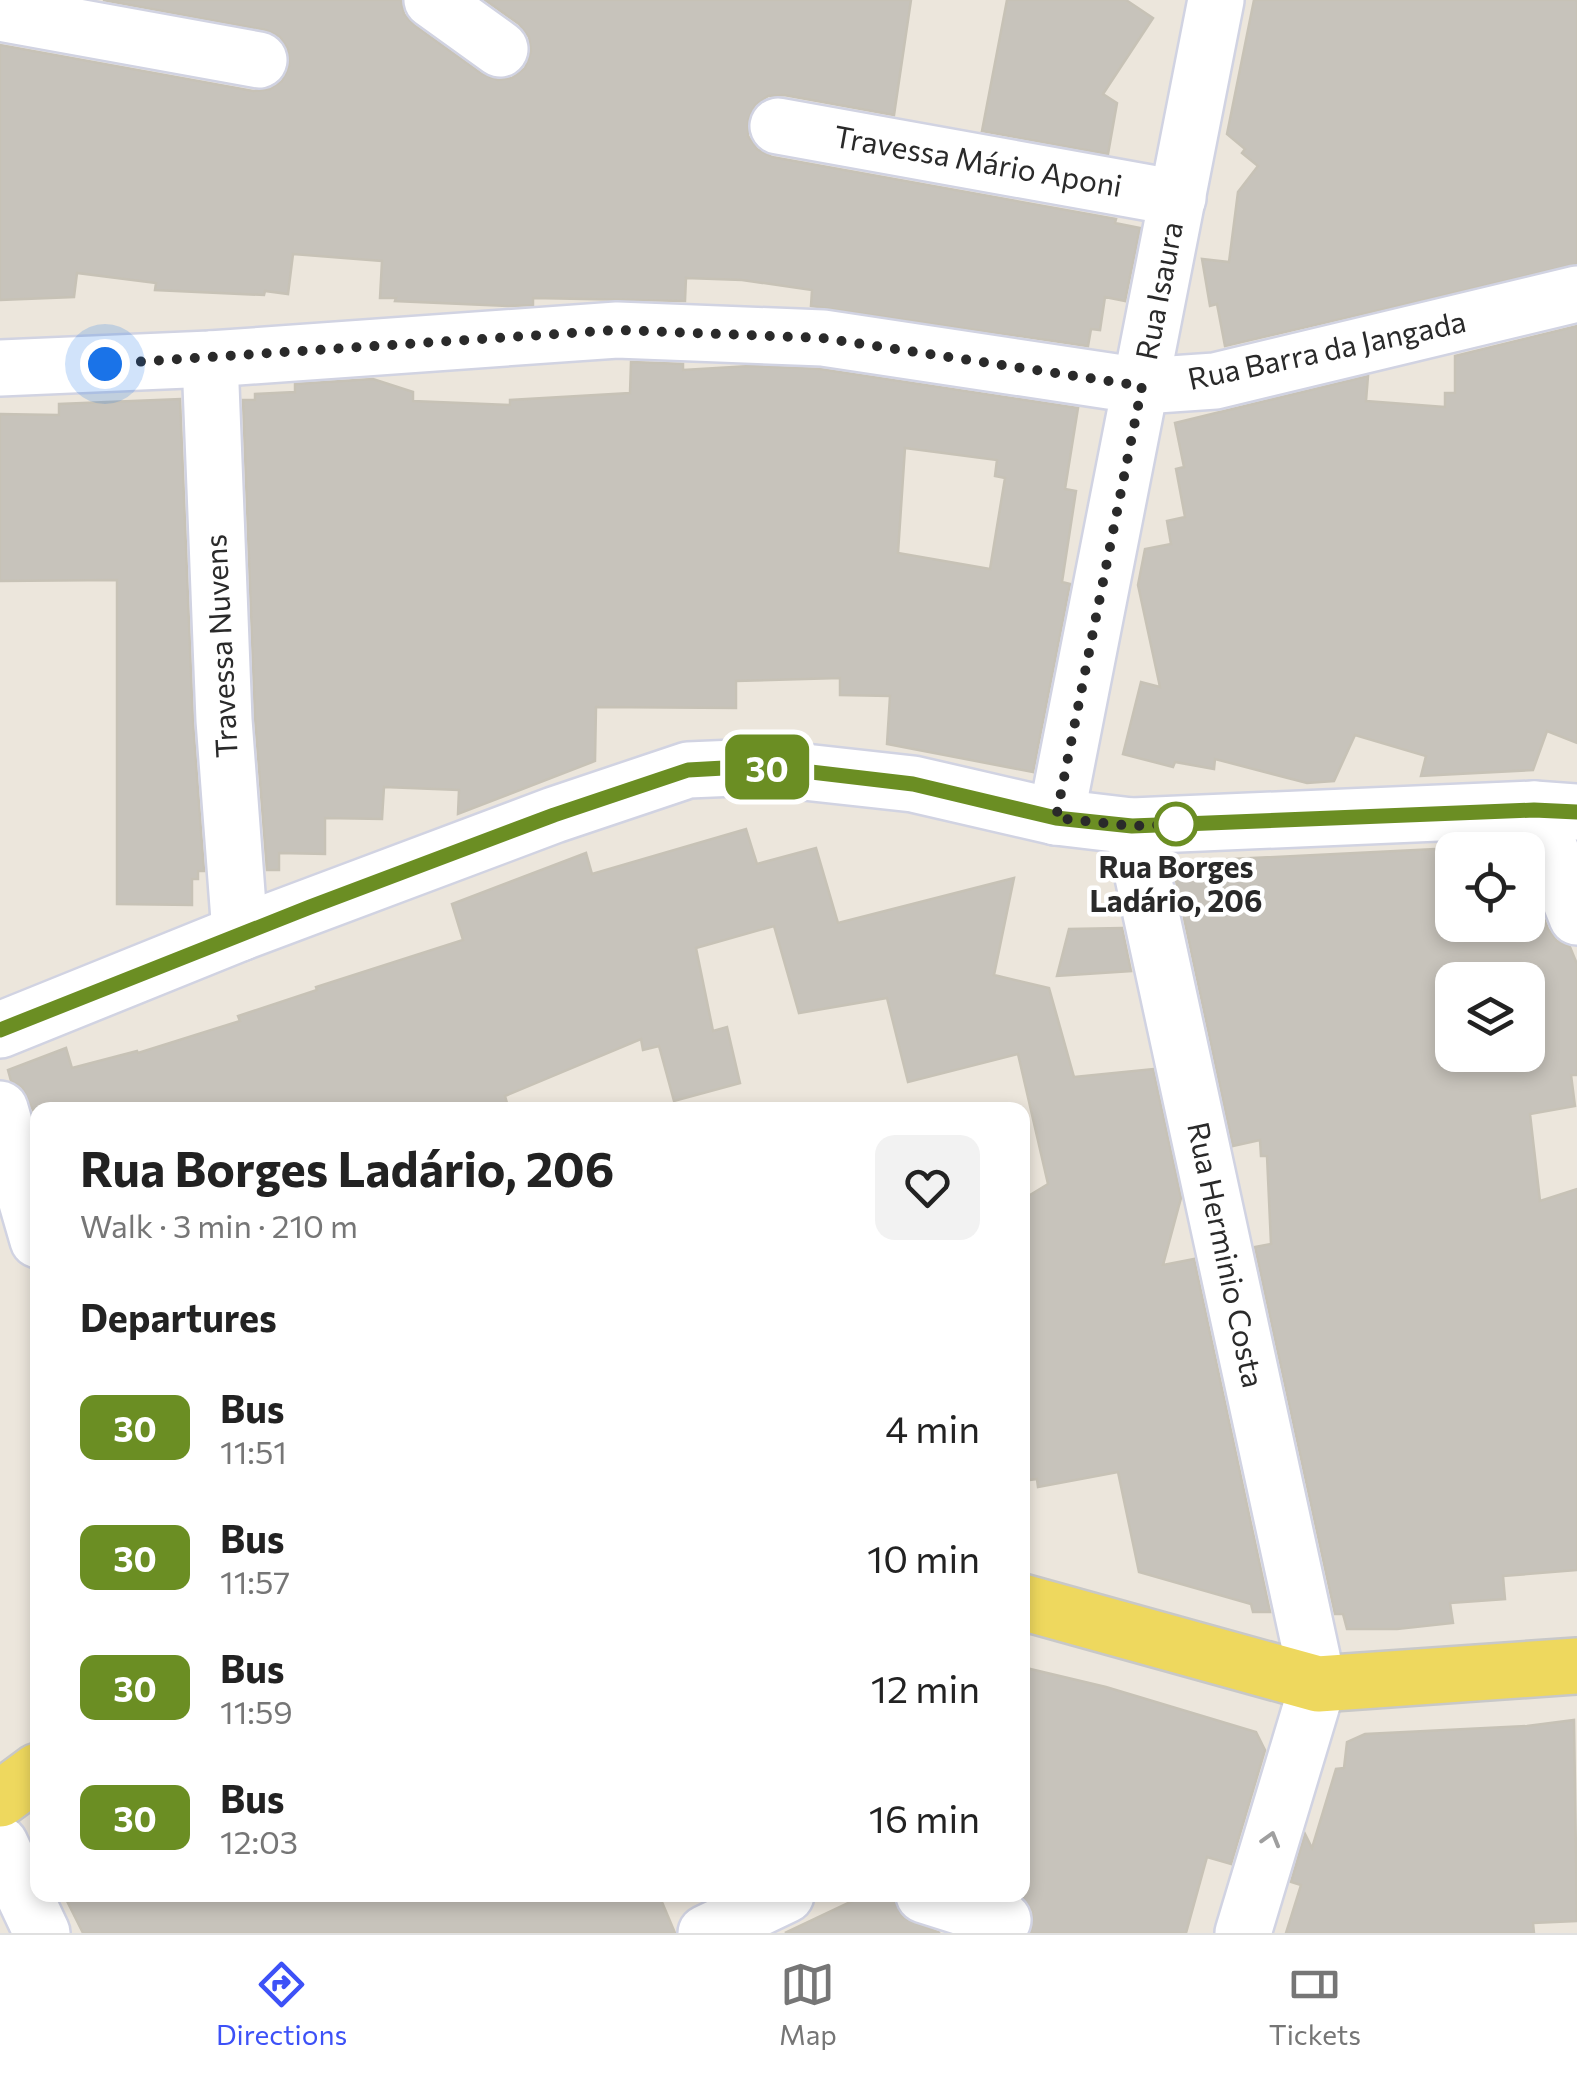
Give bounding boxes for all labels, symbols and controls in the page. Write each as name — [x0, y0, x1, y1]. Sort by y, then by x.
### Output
street label: Travessa Mário Aponi — [832, 116, 1125, 203]
street label: Rua Isaura — [1126, 218, 1189, 363]
street label: Rua Barra da Jangada — [1184, 301, 1469, 396]
your location — [80, 339, 130, 389]
street label: Travessa Nuvens — [195, 533, 244, 759]
line badge: 30 — [722, 734, 812, 800]
text: 30 — [745, 746, 789, 789]
marker: Rua Borges Ladário, 206 — [1155, 803, 1197, 845]
map controls — [1435, 832, 1545, 1072]
button: locate — [1435, 832, 1545, 942]
place label: Rua Borges Ladário, 206 — [1089, 847, 1263, 918]
button: layers — [1435, 962, 1545, 1072]
street label: Rua Herminio Costa — [1181, 1118, 1274, 1391]
button: heart — [875, 1135, 980, 1240]
text: Rua Borges Ladário, 206 — [80, 1138, 614, 1197]
text: Walk · 3 min · 210 m — [80, 1205, 358, 1245]
text: Departures — [80, 1293, 277, 1340]
text: Bus — [220, 1384, 285, 1431]
text: 4 min — [885, 1404, 980, 1451]
text: 30 — [113, 1406, 157, 1449]
text: 11:51 — [220, 1431, 287, 1471]
text: Bus — [220, 1514, 285, 1561]
text: 10 min — [867, 1534, 980, 1581]
text: 30 — [113, 1536, 157, 1579]
text: 11:57 — [220, 1561, 290, 1601]
text: Bus — [220, 1644, 285, 1691]
text: 12 min — [871, 1664, 980, 1711]
text: 30 — [113, 1666, 157, 1709]
text: 11:59 — [220, 1691, 293, 1731]
text: Bus — [220, 1774, 285, 1821]
text: 16 min — [869, 1794, 980, 1841]
text: 30 — [113, 1796, 157, 1839]
text: 12:03 — [220, 1821, 298, 1861]
one-way arrow — [1259, 1832, 1280, 1849]
tab: Directions — [216, 1957, 347, 2051]
tab: Map — [779, 1957, 837, 2051]
tab: Tickets — [1269, 1957, 1361, 2051]

